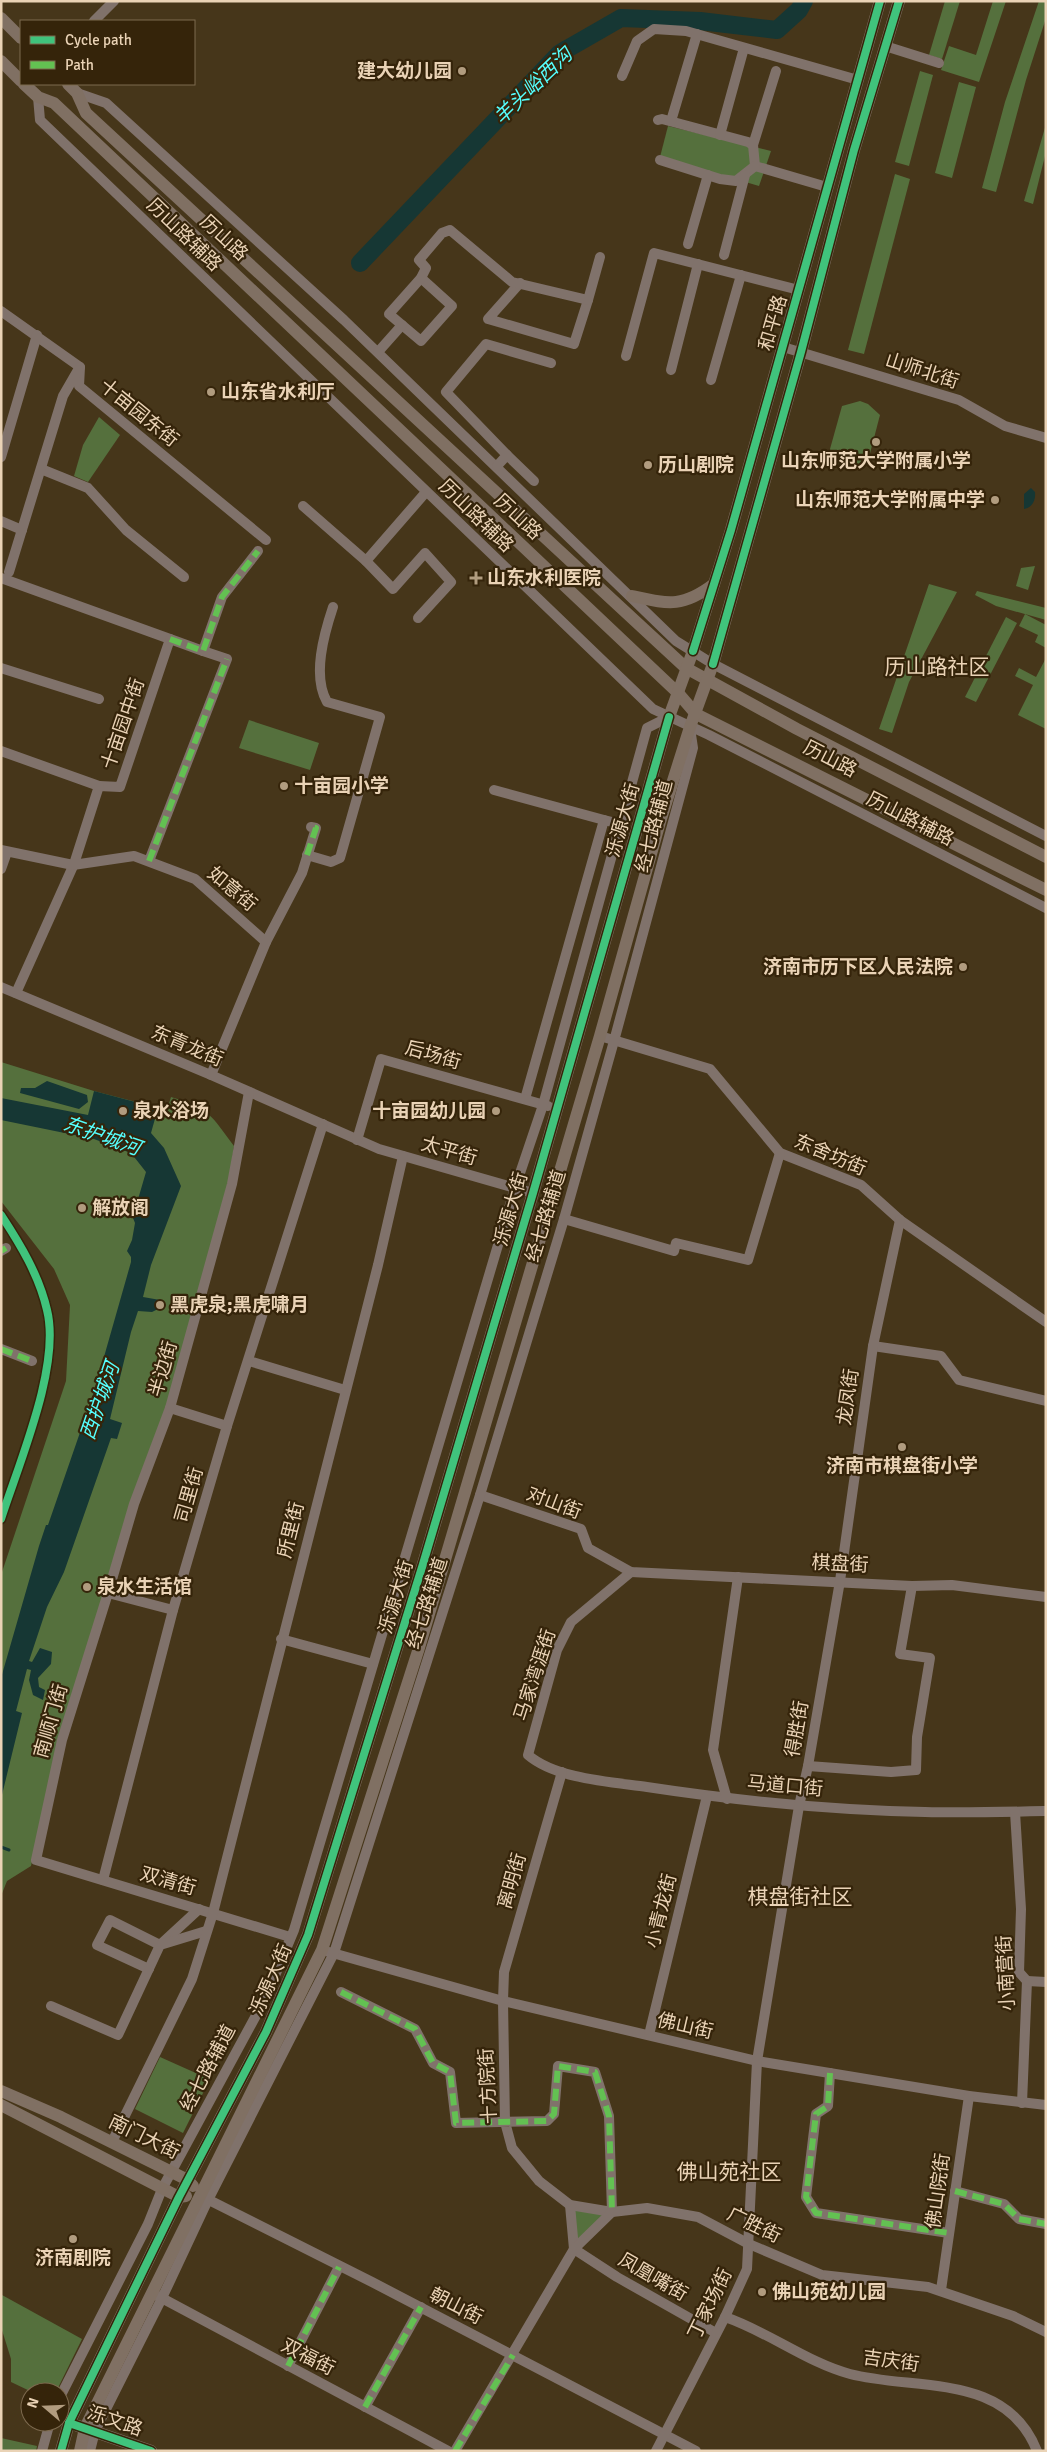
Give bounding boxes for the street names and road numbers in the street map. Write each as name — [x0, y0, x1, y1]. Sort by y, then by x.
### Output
street label: 历山路辅路 — [142, 194, 226, 276]
street label: 历山路 — [195, 210, 253, 266]
street label: 和平路 — [754, 292, 792, 354]
street label: 山师北街 — [882, 348, 962, 394]
street label: 十亩园东街 — [95, 374, 183, 452]
street label: 历山路辅路 — [434, 475, 518, 557]
street label: 历山路 — [489, 489, 547, 545]
street label: 十亩园中街 — [96, 675, 150, 773]
street label: 历山路 — [799, 735, 861, 783]
street label: 经七路辅道 — [630, 777, 678, 875]
street label: 泺源大街 — [601, 780, 645, 860]
street label: 历山路辅路 — [862, 787, 958, 851]
street label: 如意街 — [202, 861, 262, 917]
street label: 东青龙街 — [147, 1020, 227, 1072]
street label: 后场街 — [402, 1036, 464, 1074]
street label: 东舍坊街 — [790, 1129, 870, 1181]
street label: 太平街 — [418, 1132, 480, 1170]
street label: 经七路辅道 — [521, 1167, 571, 1265]
street label: 泺源大街 — [489, 1169, 533, 1249]
street label: 半边街 — [144, 1338, 182, 1400]
street label: 龙凤街 — [832, 1367, 864, 1427]
street label: 司里街 — [170, 1464, 208, 1526]
street label: 对山街 — [523, 1482, 585, 1524]
street label: 所里街 — [272, 1499, 310, 1561]
street label: 棋盘街 — [811, 1551, 869, 1577]
street label: 经七路辅道 — [401, 1554, 453, 1652]
street label: 泺源大街 — [373, 1557, 419, 1637]
street label: 马家湾涯街 — [509, 1626, 561, 1724]
street label: 南顺门街 — [29, 1681, 73, 1761]
street label: 得胜街 — [780, 1699, 814, 1759]
street label: 马道口街 — [746, 1771, 824, 1801]
street label: 离明街 — [493, 1850, 531, 1912]
street label: 双清街 — [137, 1862, 199, 1900]
street label: 小青龙街 — [640, 1871, 682, 1951]
street label: 小南营街 — [992, 1934, 1020, 2012]
street label: 泺源大街 — [245, 1940, 297, 2020]
street label: 佛山街 — [655, 2008, 715, 2044]
street label: 经七路辅道 — [175, 2020, 241, 2116]
street label: 十方院街 — [474, 2047, 502, 2125]
street label: 南门大街 — [105, 2110, 183, 2164]
street label: 佛山院街 — [921, 2152, 955, 2230]
street label: 广胜街 — [723, 2202, 785, 2248]
street label: 凤凰嘴街 — [614, 2248, 692, 2306]
street label: 丁家场街 — [683, 2265, 737, 2343]
street label: 朝山街 — [425, 2282, 487, 2330]
street label: 双福街 — [277, 2333, 339, 2381]
street label: 吉庆街 — [861, 2345, 921, 2377]
street label: 泺文路 — [84, 2400, 146, 2442]

